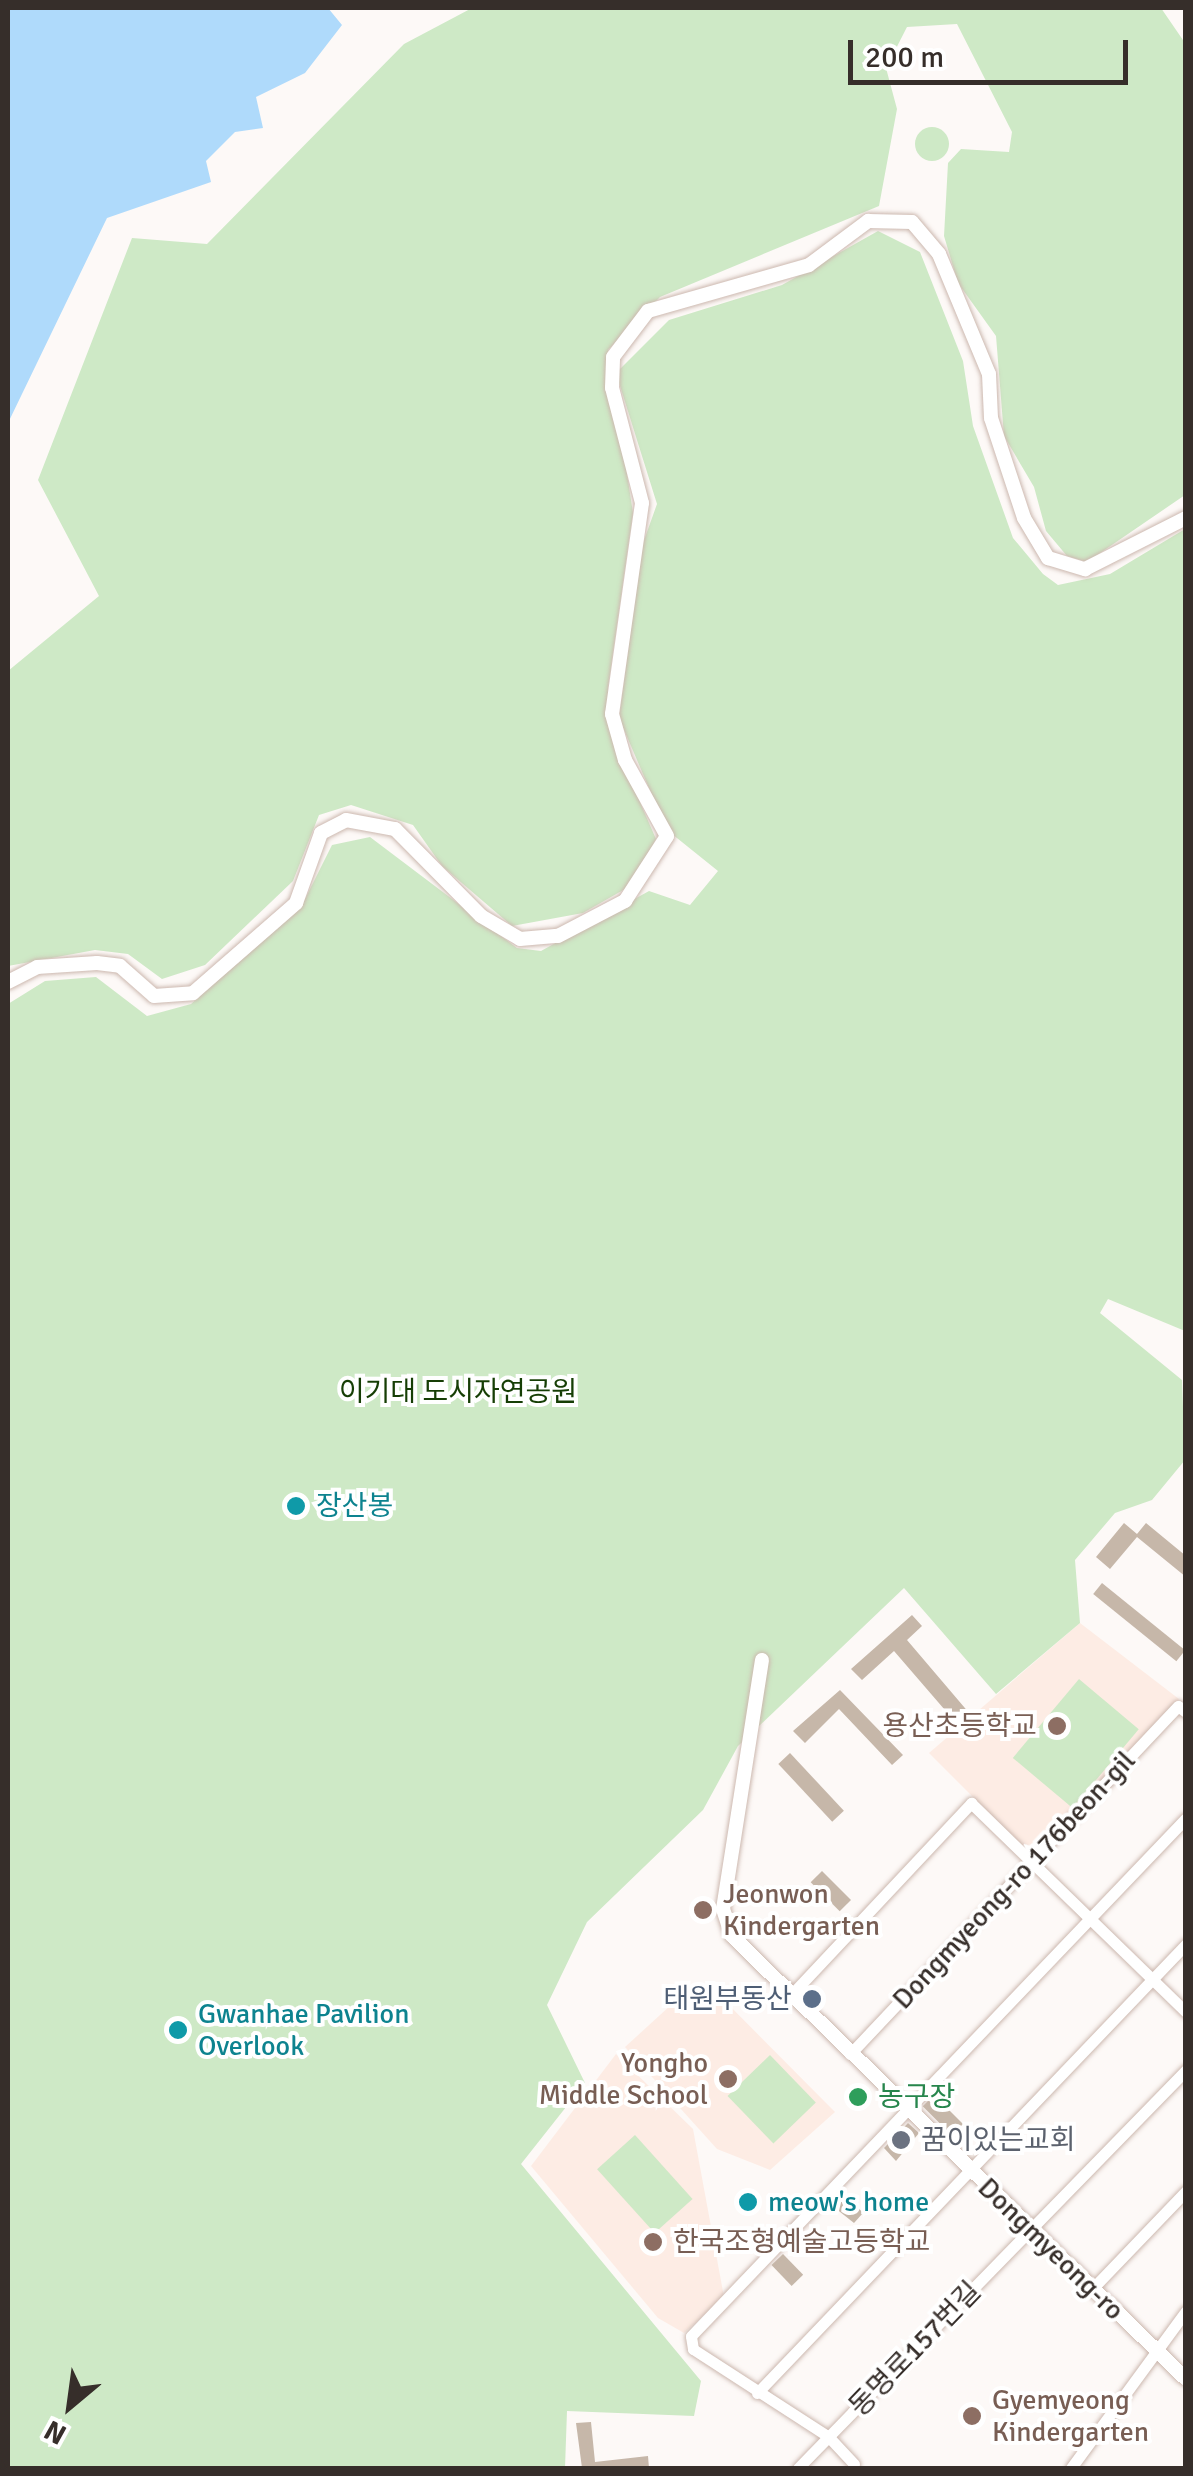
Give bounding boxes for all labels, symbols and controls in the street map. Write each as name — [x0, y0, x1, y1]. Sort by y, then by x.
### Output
scale bar — [853, 20, 1133, 82]
text: 200 m — [865, 39, 944, 76]
park label: 이기대 도시자연공원 — [339, 1375, 577, 1409]
place label: 장산봉 — [316, 1489, 393, 1523]
marker: 장산봉 — [285, 1495, 307, 1517]
place label: 용산초등학교 — [882, 1709, 1037, 1743]
marker: 용산초등학교 — [1046, 1715, 1068, 1737]
street label: Dongmyeong-ro 176beon-gil — [886, 1744, 1142, 2016]
place label: Jeonwon Kindergarten — [723, 1877, 880, 1943]
marker: Jeonwon Kindergarten — [692, 1899, 714, 1921]
place label: 태원부동산 — [663, 1982, 792, 2016]
marker: 태원부동산 — [801, 1988, 823, 2010]
place label: Gwanhae Pavilion Overlook — [198, 1997, 409, 2063]
marker: Gwanhae Pavilion Overlook — [167, 2019, 189, 2041]
place label: Yongho Middle School — [539, 2046, 708, 2112]
marker: Yongho Middle School — [717, 2068, 739, 2090]
place label: 농구장 — [878, 2080, 955, 2114]
marker: 농구장 — [847, 2086, 869, 2108]
place label: 꿈이있는교회 — [921, 2123, 1076, 2157]
marker: 꿈이있는교회 — [890, 2129, 912, 2151]
street label: Dongmyeong-ro — [971, 2171, 1131, 2327]
place label: meow's home — [768, 2185, 929, 2219]
marker: meow's home — [737, 2191, 759, 2213]
place label: 한국조형예술고등학교 — [673, 2225, 931, 2259]
marker: 한국조형예술고등학교 — [642, 2231, 664, 2253]
street label: 동명로157번길 — [842, 2275, 988, 2423]
north arrow — [20, 2356, 120, 2456]
place label: Gyemyeong Kindergarten — [992, 2383, 1149, 2449]
marker: Gyemyeong Kindergarten — [961, 2405, 983, 2427]
text: N — [39, 2413, 72, 2452]

